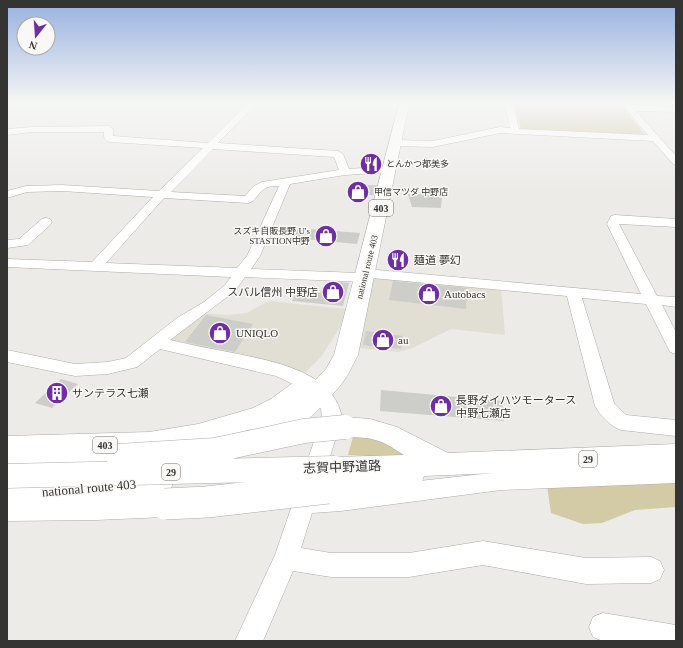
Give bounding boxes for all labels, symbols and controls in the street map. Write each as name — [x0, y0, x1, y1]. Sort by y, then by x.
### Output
north arrow — [16, 16, 56, 56]
text: N — [27, 39, 39, 52]
restaurant icon: とんかつ都美多 — [358, 151, 384, 177]
place label: とんかつ都美多 — [386, 159, 449, 169]
shop icon: 甲信マツダ 中野店 — [345, 179, 371, 205]
place label: 甲信マツダ 中野店 — [374, 187, 448, 197]
road number: 403 — [369, 200, 393, 216]
shop icon: スズキ自販長野 U's STASTION中野 — [313, 223, 339, 249]
place label: スズキ自販長野 U's STASTION中野 — [233, 226, 310, 246]
street label: national route 403 — [354, 234, 380, 300]
restaurant icon: 麺道 夢幻 — [385, 247, 411, 273]
place label: 麺道 夢幻 — [414, 254, 461, 266]
shop icon: スバル信州 中野店 — [320, 279, 346, 305]
shop icon: Autobacs — [416, 281, 442, 307]
place label: スバル信州 中野店 — [227, 286, 318, 298]
place label: Autobacs — [444, 288, 486, 300]
shop icon: UNIQLO — [207, 320, 233, 346]
place label: UNIQLO — [236, 327, 278, 339]
shop icon: au — [370, 327, 396, 353]
place label: au — [398, 334, 409, 346]
building icon: サンテラス七瀬 — [44, 380, 70, 406]
place label: サンテラス七瀬 — [72, 387, 149, 399]
shop icon: 長野ダイハツモータース 中野七瀬店 — [428, 393, 454, 419]
place label: 長野ダイハツモータース 中野七瀬店 — [456, 394, 576, 419]
road number: 403 — [93, 437, 117, 453]
road number: 29 — [579, 451, 597, 467]
street label: 志賀中野道路 — [303, 458, 381, 476]
road number: 29 — [162, 464, 180, 480]
street label: national route 403 — [41, 476, 137, 500]

